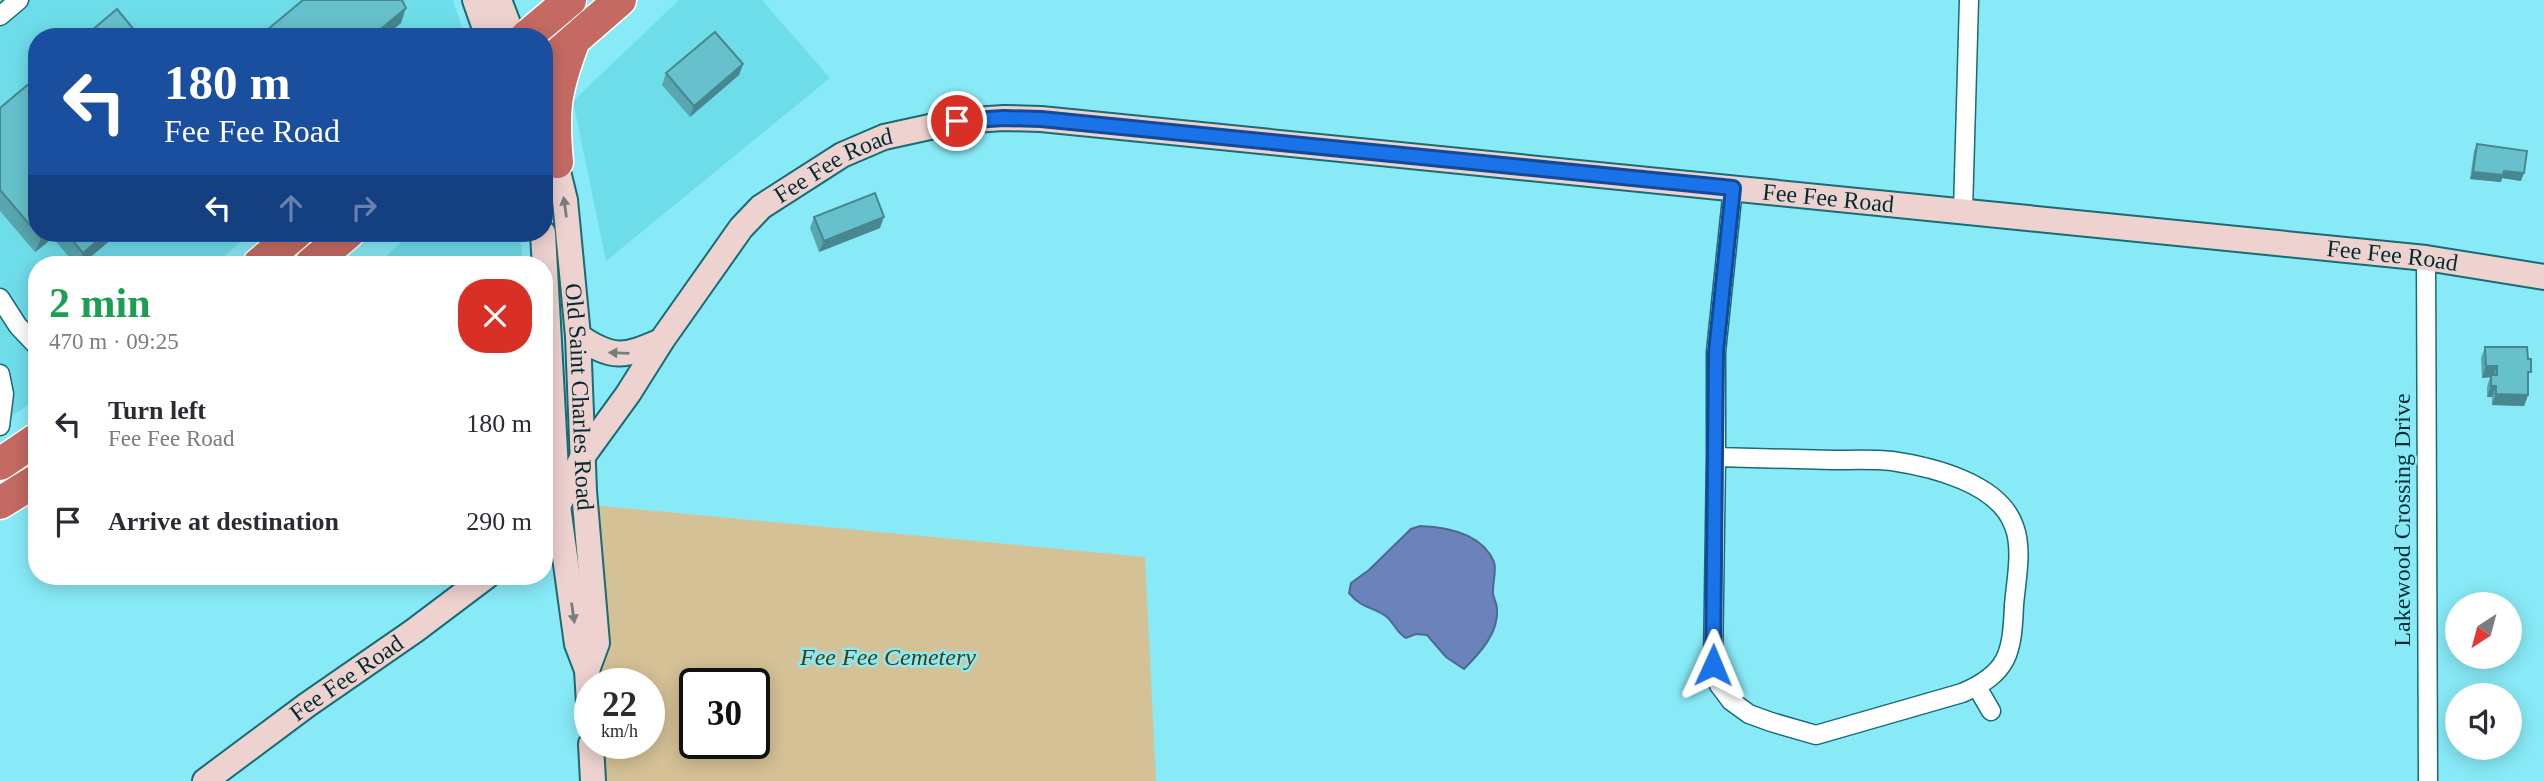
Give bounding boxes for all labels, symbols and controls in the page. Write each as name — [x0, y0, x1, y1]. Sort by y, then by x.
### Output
text: 180 m — [164, 55, 291, 110]
icon: left — [49, 56, 140, 147]
pin — [927, 91, 987, 151]
icon: arrive — [938, 102, 976, 140]
text: Fee Fee Road — [164, 113, 340, 149]
street label: Fee Fee Road — [769, 123, 895, 208]
street label: Fee Fee Road — [1761, 178, 1895, 218]
icon: left — [199, 189, 237, 227]
icon: ahead — [272, 189, 310, 227]
icon: right — [345, 189, 383, 227]
one-way arrow — [560, 196, 571, 218]
street label: Fee Fee Road — [2326, 235, 2460, 276]
button: close — [458, 279, 532, 353]
text: 2 min — [49, 280, 151, 326]
street label: Old Saint Charles Road — [560, 282, 599, 511]
text: 470 m · 09:25 — [49, 329, 179, 354]
one-way arrow — [608, 348, 630, 359]
street label: Lakewood Crossing Drive — [2389, 393, 2415, 647]
text: Turn left — [108, 396, 206, 425]
icon: left — [49, 405, 87, 443]
text: 180 m — [466, 409, 532, 438]
text: Fee Fee Road — [108, 426, 234, 451]
icon: arrive — [49, 503, 87, 541]
text: Arrive at destination — [108, 507, 339, 536]
text: 290 m — [466, 507, 532, 536]
north arrow — [2445, 592, 2522, 668]
map controls — [2445, 592, 2522, 760]
one-way arrow — [567, 602, 578, 624]
position arrow — [1676, 628, 1750, 702]
street label: Fee Fee Road — [285, 630, 408, 726]
park label: Fee Fee Cemetery — [799, 644, 976, 670]
speed limit sign: 30 — [679, 668, 770, 759]
button: sound — [2445, 683, 2522, 760]
text: 22 — [602, 685, 637, 724]
text: km/h — [601, 721, 638, 741]

